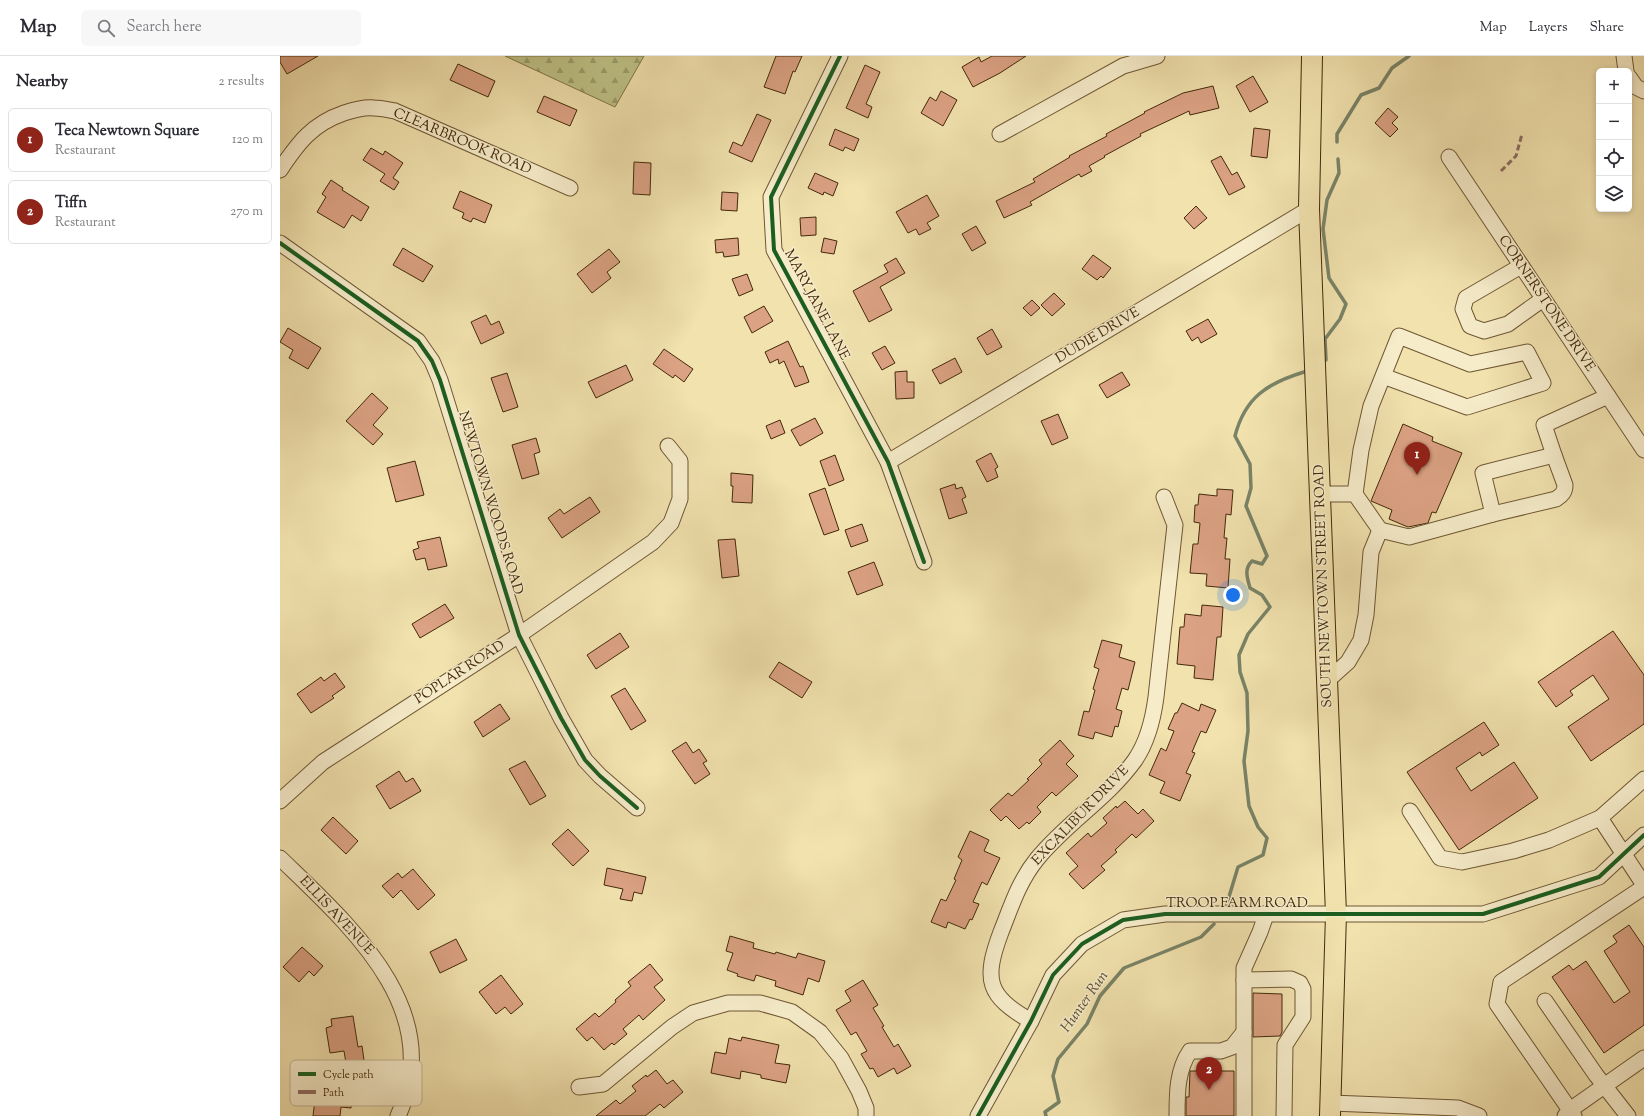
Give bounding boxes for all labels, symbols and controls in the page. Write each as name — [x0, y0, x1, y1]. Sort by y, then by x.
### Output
search box — [81, 10, 361, 46]
text: Map — [20, 14, 57, 41]
icon: search — [95, 17, 117, 39]
text: Search here — [127, 17, 202, 38]
text: Map — [1480, 18, 1507, 38]
text: Layers — [1529, 18, 1567, 38]
text: Share — [1589, 18, 1624, 38]
map controls — [1596, 68, 1632, 212]
button: + — [1596, 68, 1632, 104]
text: Nearby — [16, 70, 68, 94]
text: 2 results — [219, 73, 264, 91]
street label: CLEARBROOK ROAD — [390, 104, 534, 180]
button: − — [1596, 104, 1632, 140]
text: Teca Newtown Square — [55, 121, 199, 142]
text: 1 — [28, 131, 32, 149]
text: 120 m — [232, 131, 263, 149]
button: locate — [1596, 140, 1632, 176]
text: Restaurant — [55, 142, 116, 160]
button: layers — [1596, 176, 1632, 212]
text: Tiffn — [55, 193, 87, 214]
text: 2 — [27, 203, 33, 221]
text: 270 m — [230, 203, 263, 221]
text: Restaurant — [55, 214, 116, 232]
street label: CORNERSTONE DRIVE — [1493, 232, 1600, 377]
street label: MARY JANE LANE — [778, 246, 854, 364]
street label: DUDIE DRIVE — [1052, 303, 1144, 369]
street label: NEWTOWN WOODS ROAD — [452, 409, 528, 597]
pin: 1 — [1404, 442, 1430, 475]
street label: SOUTH NEWTOWN STREET ROAD — [1310, 464, 1338, 708]
your location — [1223, 585, 1243, 605]
street label: POPLAR ROAD — [411, 636, 509, 710]
street label: EXCALIBUR DRIVE — [1028, 761, 1135, 871]
street label: ELLIS AVENUE — [294, 872, 378, 960]
street label: TROOP FARM ROAD — [1166, 894, 1308, 914]
water label: Hunter Run — [1056, 967, 1114, 1037]
pin: 2 — [1196, 1057, 1222, 1090]
legend — [290, 1060, 422, 1106]
text: Cycle path — [323, 1067, 374, 1083]
text: Path — [323, 1085, 345, 1101]

